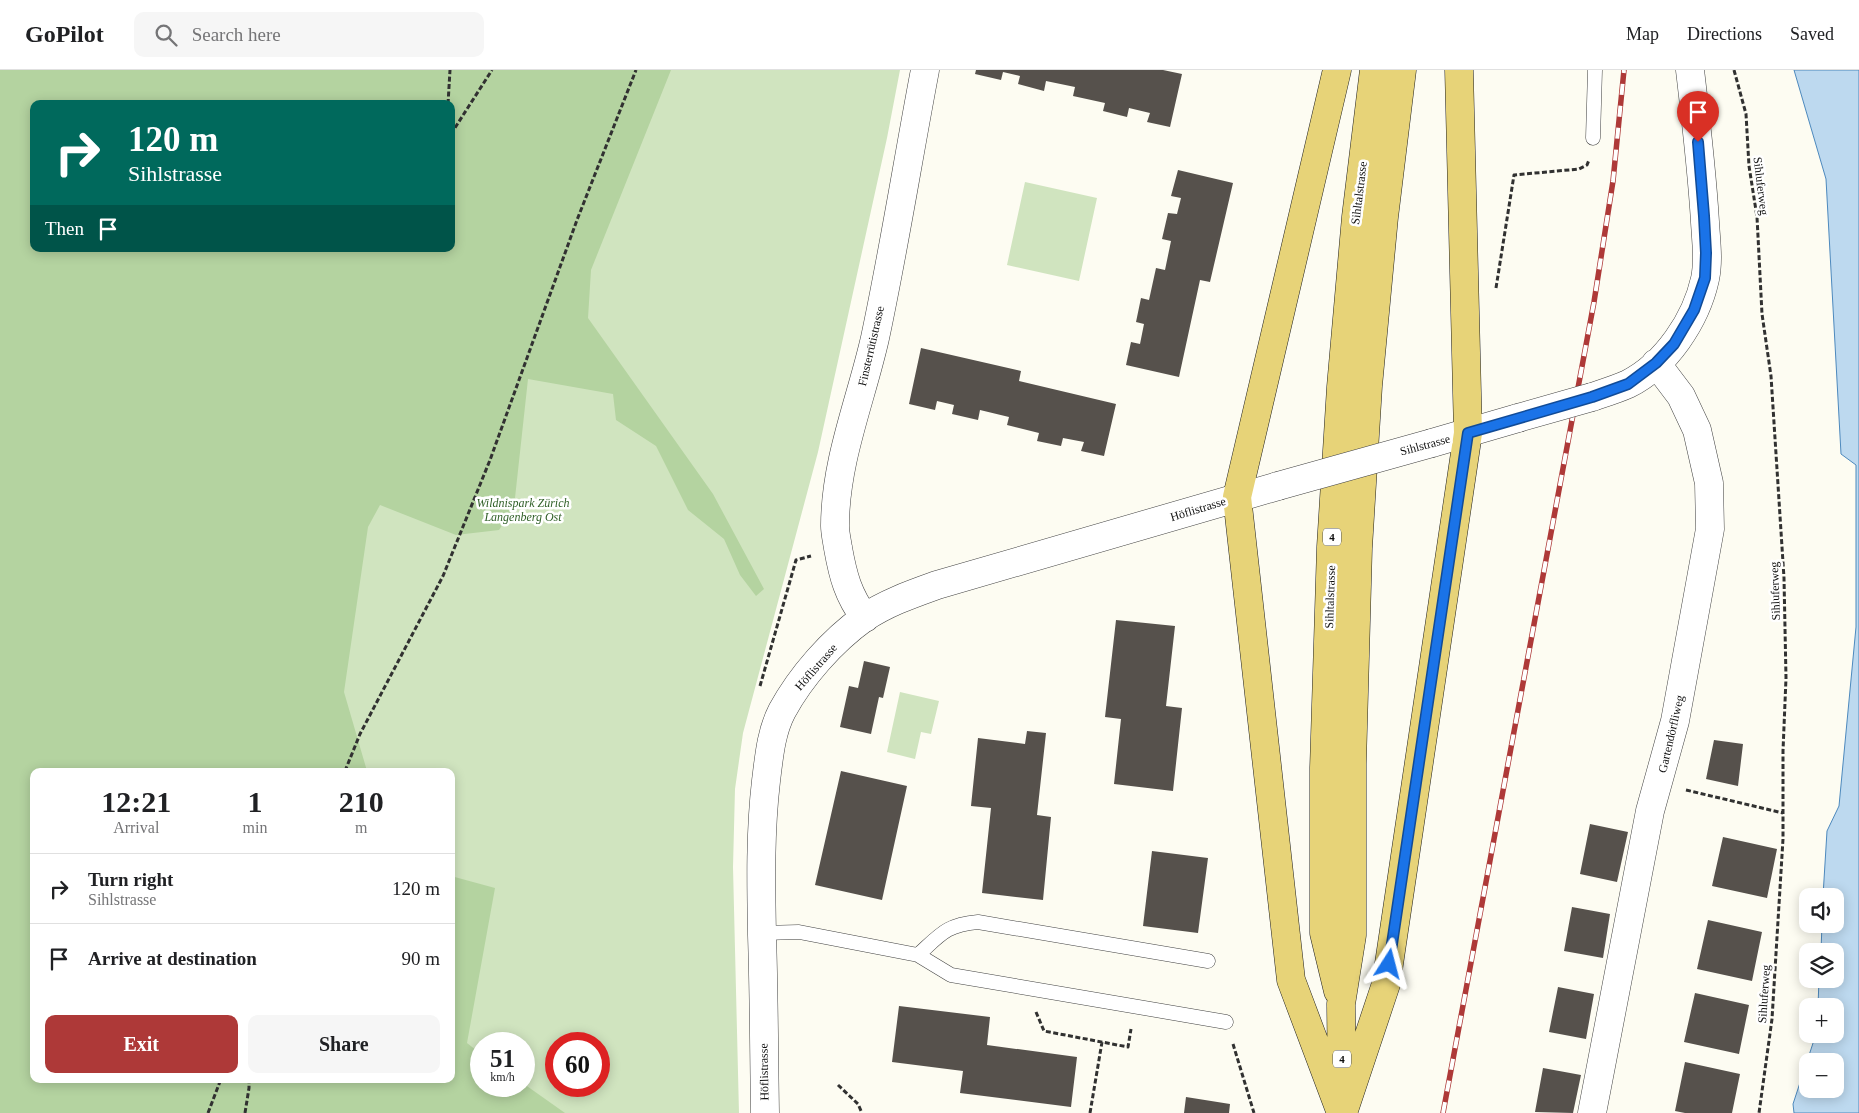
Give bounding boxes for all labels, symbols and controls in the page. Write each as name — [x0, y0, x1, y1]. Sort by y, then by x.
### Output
search box — [134, 12, 484, 57]
text: GoPilot — [25, 21, 104, 47]
icon: search — [152, 21, 180, 49]
text: Search here — [192, 24, 281, 45]
text: Map — [1626, 24, 1659, 44]
text: Directions — [1687, 24, 1762, 44]
text: Saved — [1790, 24, 1834, 44]
pin — [1677, 91, 1719, 142]
icon: arrive — [1684, 98, 1712, 126]
icon: right — [45, 120, 110, 185]
text: 120 m — [128, 120, 218, 159]
street label: Sihluferweg — [1750, 156, 1772, 216]
text: Sihlstrasse — [128, 161, 222, 186]
street label: Sihltalstrasse — [1348, 161, 1370, 225]
icon: arrive — [94, 215, 122, 243]
text: Then — [45, 218, 84, 239]
street label: Finsterrütistrasse — [855, 304, 887, 388]
street label: Sihlstrasse — [1398, 432, 1452, 458]
street label: Höflistrasse — [1169, 494, 1227, 524]
park label: Wildnispark Zürich Langenberg Ost — [476, 496, 570, 524]
road number: 4 — [1323, 528, 1341, 546]
street label: Sihluferweg — [1767, 561, 1783, 621]
street label: Sihltalstrasse — [1322, 565, 1338, 629]
street label: Höflistrasse — [792, 641, 840, 693]
street label: Gartendörfliweg — [1655, 694, 1687, 774]
text: 12:21 — [101, 785, 171, 818]
text: 1 — [247, 785, 262, 818]
text: 210 — [339, 785, 384, 818]
text: Arrival — [113, 819, 159, 836]
text: min — [243, 819, 267, 836]
text: m — [355, 819, 367, 836]
text: Turn right — [88, 869, 173, 890]
icon: right — [45, 875, 73, 903]
text: 120 m — [392, 878, 440, 899]
map controls — [1799, 888, 1844, 1098]
button: sound — [1799, 888, 1844, 933]
text: Sihlstrasse — [88, 891, 156, 908]
position arrow — [1362, 937, 1414, 989]
button: layers — [1799, 943, 1844, 988]
icon: arrive — [45, 945, 73, 973]
text: Arrive at destination — [88, 948, 257, 969]
text: 90 m — [401, 948, 440, 969]
street label: Sihluferweg — [1755, 964, 1773, 1024]
button: + — [1799, 998, 1844, 1043]
button: Exit — [45, 1015, 238, 1073]
button: Share — [248, 1015, 440, 1073]
speed limit sign: 60 — [545, 1032, 610, 1097]
street label: Höflistrasse — [757, 1043, 771, 1101]
text: 51 — [490, 1045, 515, 1072]
road number: 4 — [1333, 1051, 1351, 1068]
button: − — [1799, 1053, 1844, 1098]
text: km/h — [490, 1070, 515, 1084]

